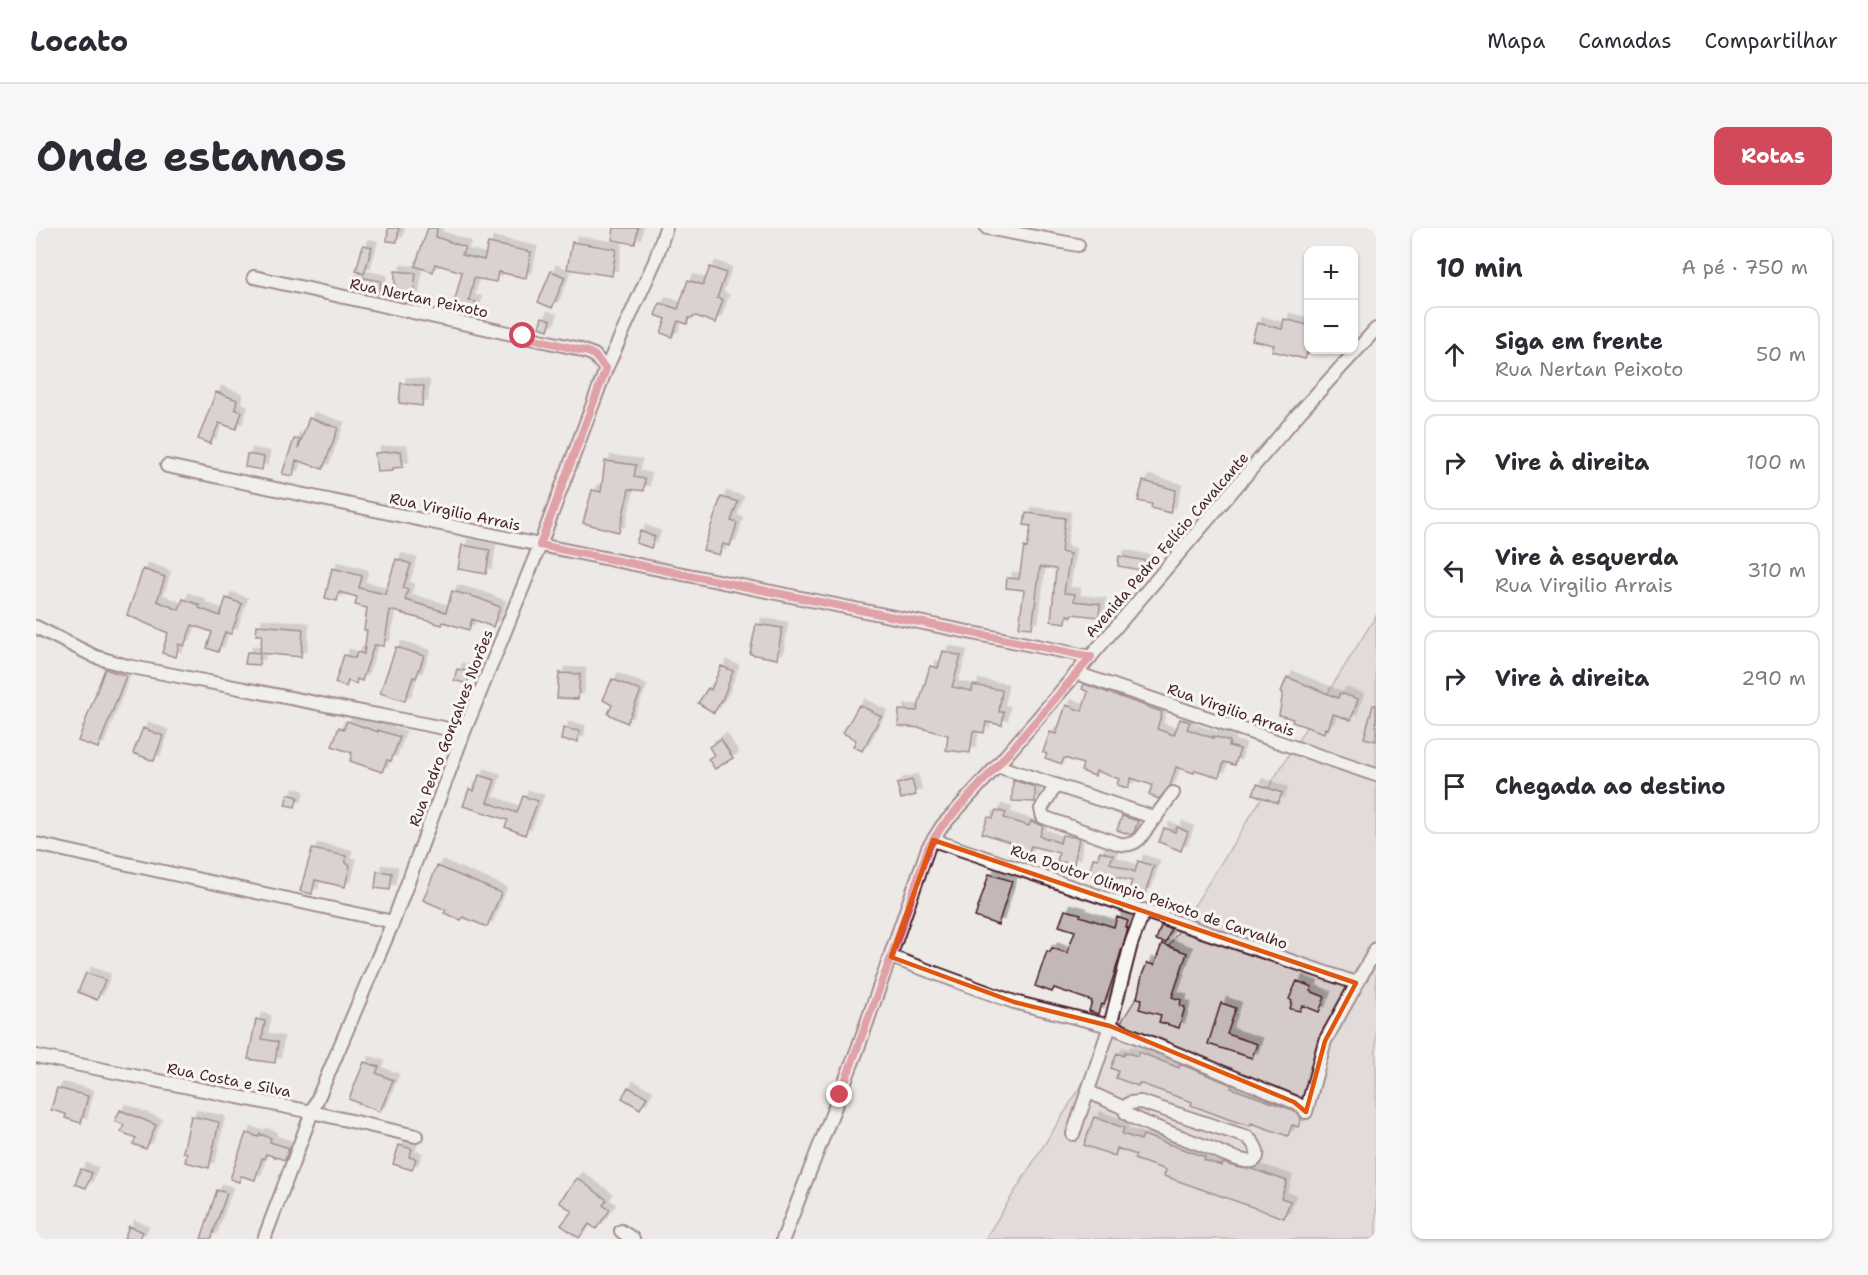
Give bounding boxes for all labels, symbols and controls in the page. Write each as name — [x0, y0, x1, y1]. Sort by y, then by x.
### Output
text: Locato — [30, 22, 128, 60]
text: Mapa — [1487, 27, 1545, 55]
text: Camadas — [1578, 27, 1672, 55]
text: Compartilhar — [1705, 27, 1838, 55]
button: Rotas — [1714, 127, 1832, 185]
text: Onde estamos — [36, 128, 347, 184]
map controls — [1304, 246, 1358, 354]
button: + — [1304, 246, 1358, 300]
text: 10 min — [1436, 250, 1523, 285]
text: A pé · 750 m — [1681, 254, 1808, 280]
street label: Rua Nertan Peixoto — [348, 274, 490, 322]
button: − — [1304, 300, 1358, 354]
route start — [509, 322, 535, 348]
text: Siga em frente — [1495, 327, 1663, 356]
icon: ahead — [1438, 338, 1471, 371]
text: 50 m — [1756, 341, 1806, 367]
text: Rua Nertan Peixoto — [1495, 356, 1683, 382]
icon: right — [1438, 446, 1471, 479]
street label: Avenida Pedro Felício Cavalcante — [1081, 448, 1253, 642]
text: Vire à direita — [1495, 448, 1649, 477]
text: 100 m — [1746, 449, 1806, 475]
street label: Rua Virgilio Arrais — [388, 488, 522, 536]
text: Vire à esquerda — [1495, 543, 1678, 572]
icon: left — [1438, 554, 1471, 587]
text: 310 m — [1747, 557, 1806, 583]
text: Rua Virgilio Arrais — [1495, 572, 1673, 598]
street label: Rua Pedro Gonçalves Norões — [404, 627, 498, 829]
icon: right — [1438, 662, 1471, 695]
text: Vire à direita — [1495, 664, 1649, 693]
text: 290 m — [1741, 665, 1806, 691]
street label: Rua Virgilio Arrais — [1165, 679, 1297, 741]
icon: arrive — [1438, 770, 1471, 803]
text: Chegada ao destino — [1495, 772, 1726, 801]
street label: Rua Doutor Olimpio Peixoto de Carvalho — [1008, 840, 1290, 954]
street label: Rua Costa e Silva — [165, 1058, 293, 1102]
route end — [826, 1081, 852, 1107]

